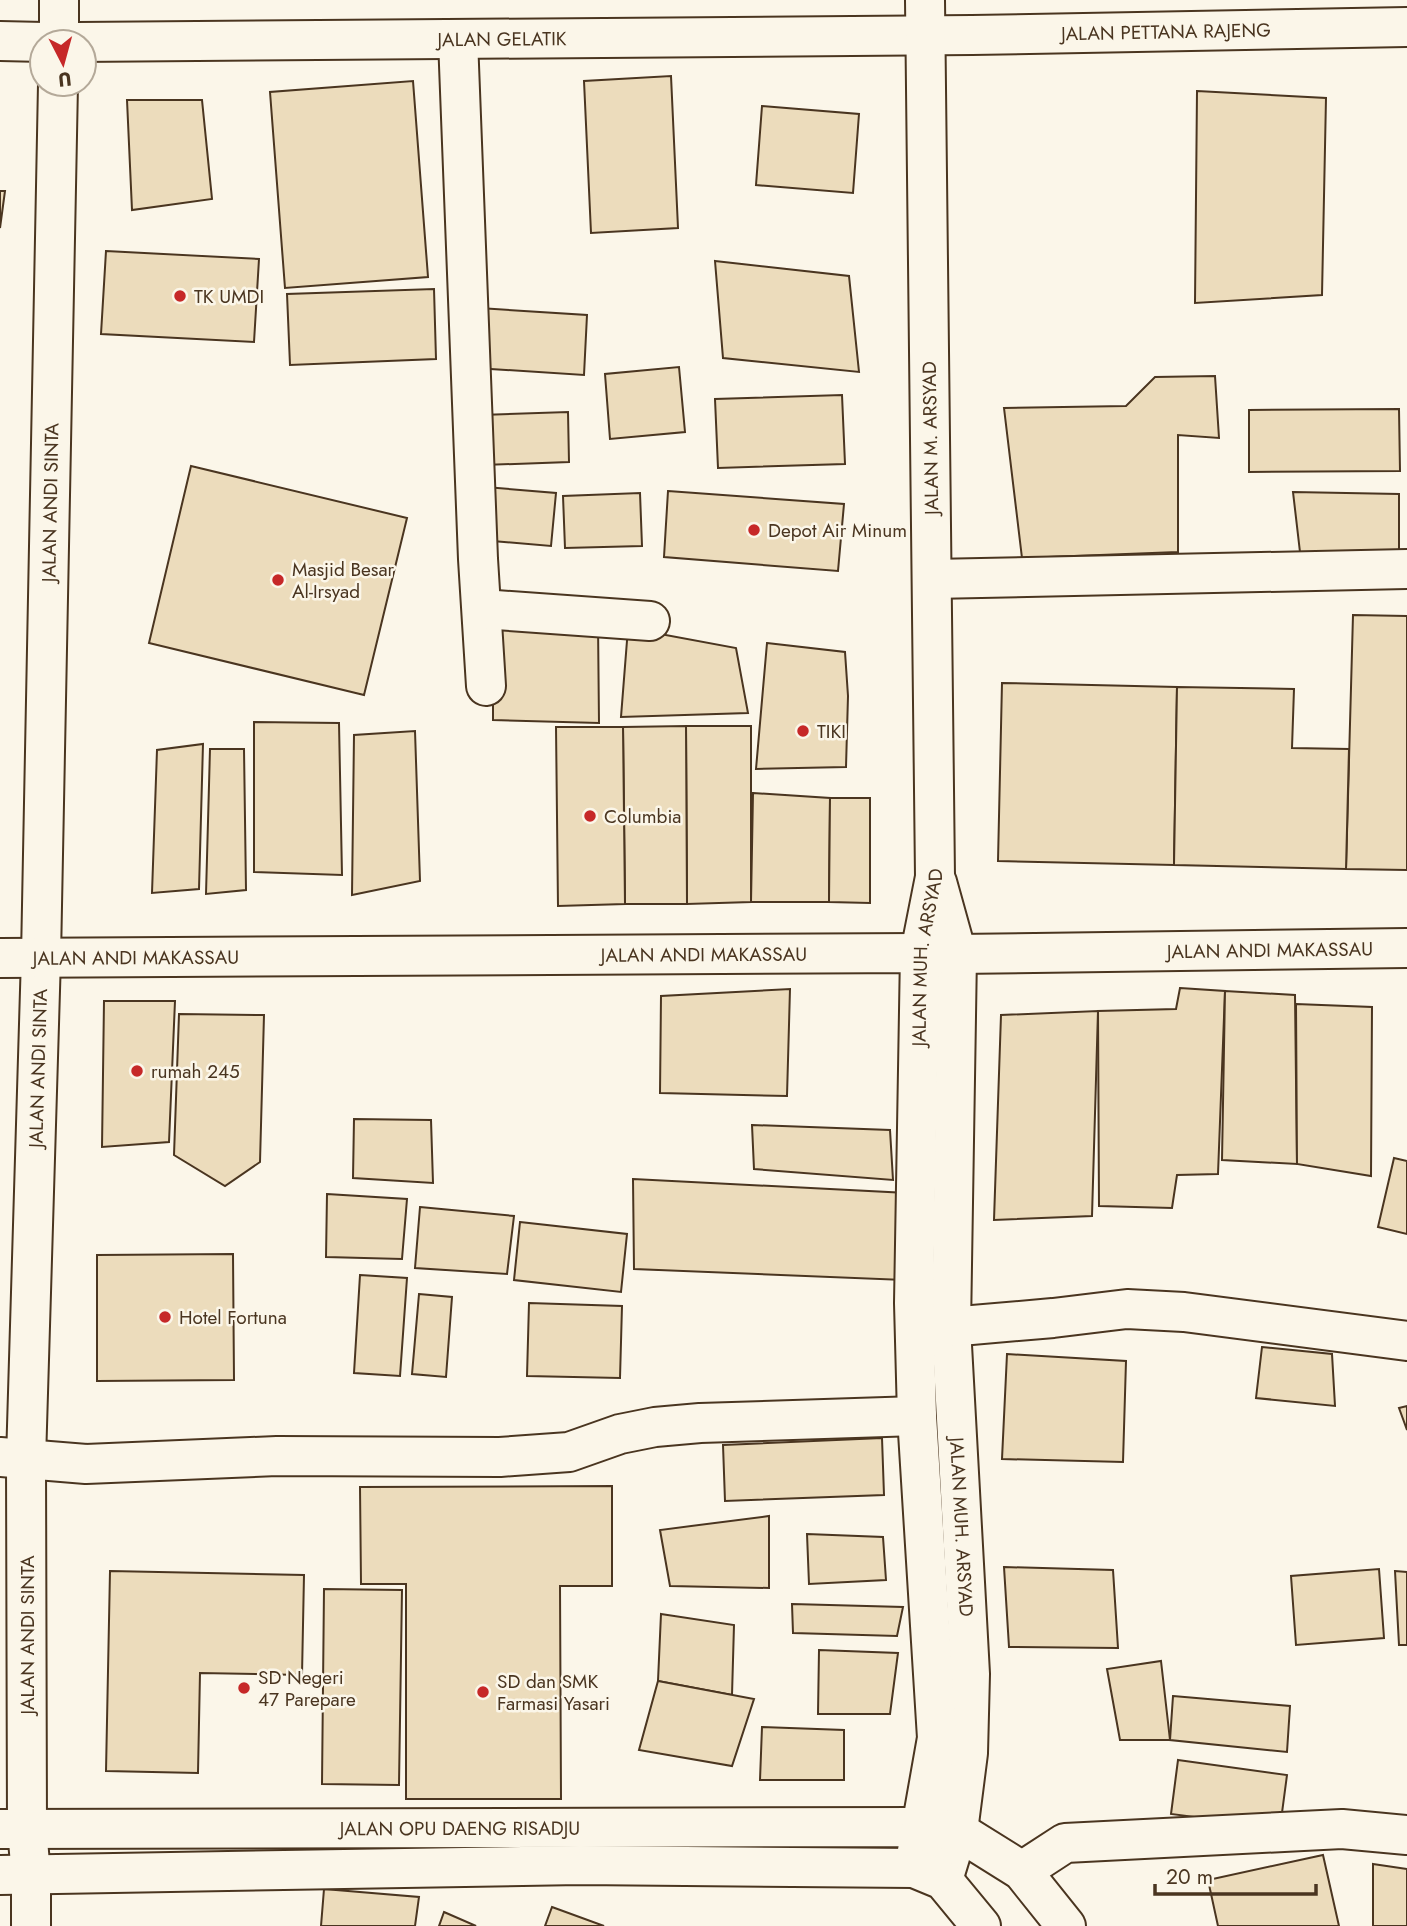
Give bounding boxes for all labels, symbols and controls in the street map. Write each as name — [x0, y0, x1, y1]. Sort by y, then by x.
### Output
street label: JALAN PETTANA RAJENG — [1058, 17, 1271, 47]
street label: JALAN GELATIK — [434, 25, 567, 53]
north arrow — [28, 28, 98, 98]
text: U — [57, 65, 73, 94]
place label: TK UMDI — [194, 283, 264, 310]
marker: TK UMDI — [172, 288, 188, 304]
street label: JALAN M. ARSYAD — [916, 361, 945, 518]
street label: JALAN ANDI SINTA — [35, 422, 65, 585]
place label: Depot Air Minum — [768, 517, 907, 544]
marker: Depot Air Minum — [746, 522, 762, 538]
place label: Masjid Besar Al-Irsyad — [292, 556, 395, 605]
marker: Masjid Besar Al-Irsyad — [270, 572, 286, 588]
place label: TIKI — [817, 718, 846, 745]
marker: TIKI — [795, 723, 811, 739]
place label: Columbia — [604, 803, 681, 830]
marker: Columbia — [582, 808, 598, 824]
street label: JALAN MUH. ARSYAD — [905, 868, 949, 1050]
street label: JALAN ANDI MAKASSAU — [1164, 935, 1373, 965]
street label: JALAN ANDI MAKASSAU — [598, 941, 807, 969]
street label: JALAN ANDI MAKASSAU — [30, 944, 239, 972]
street label: JALAN ANDI SINTA — [22, 988, 54, 1151]
place label: rumah 245 — [151, 1058, 240, 1085]
marker: rumah 245 — [129, 1063, 145, 1079]
place label: Hotel Fortuna — [179, 1304, 287, 1331]
marker: Hotel Fortuna — [157, 1309, 173, 1325]
street label: JALAN MUH. ARSYAD — [943, 1434, 980, 1617]
street label: JALAN ANDI SINTA — [14, 1555, 41, 1718]
place label: SD Negeri 47 Parepare — [258, 1664, 356, 1713]
place label: SD dan SMK Farmasi Yasari — [497, 1668, 610, 1717]
marker: SD Negeri 47 Parepare — [236, 1680, 252, 1696]
marker: SD dan SMK Farmasi Yasari — [475, 1684, 491, 1700]
street label: JALAN OPU DAENG RISADJU — [337, 1815, 580, 1842]
scale bar — [1155, 1853, 1316, 1897]
text: 20 m — [1166, 1862, 1213, 1892]

